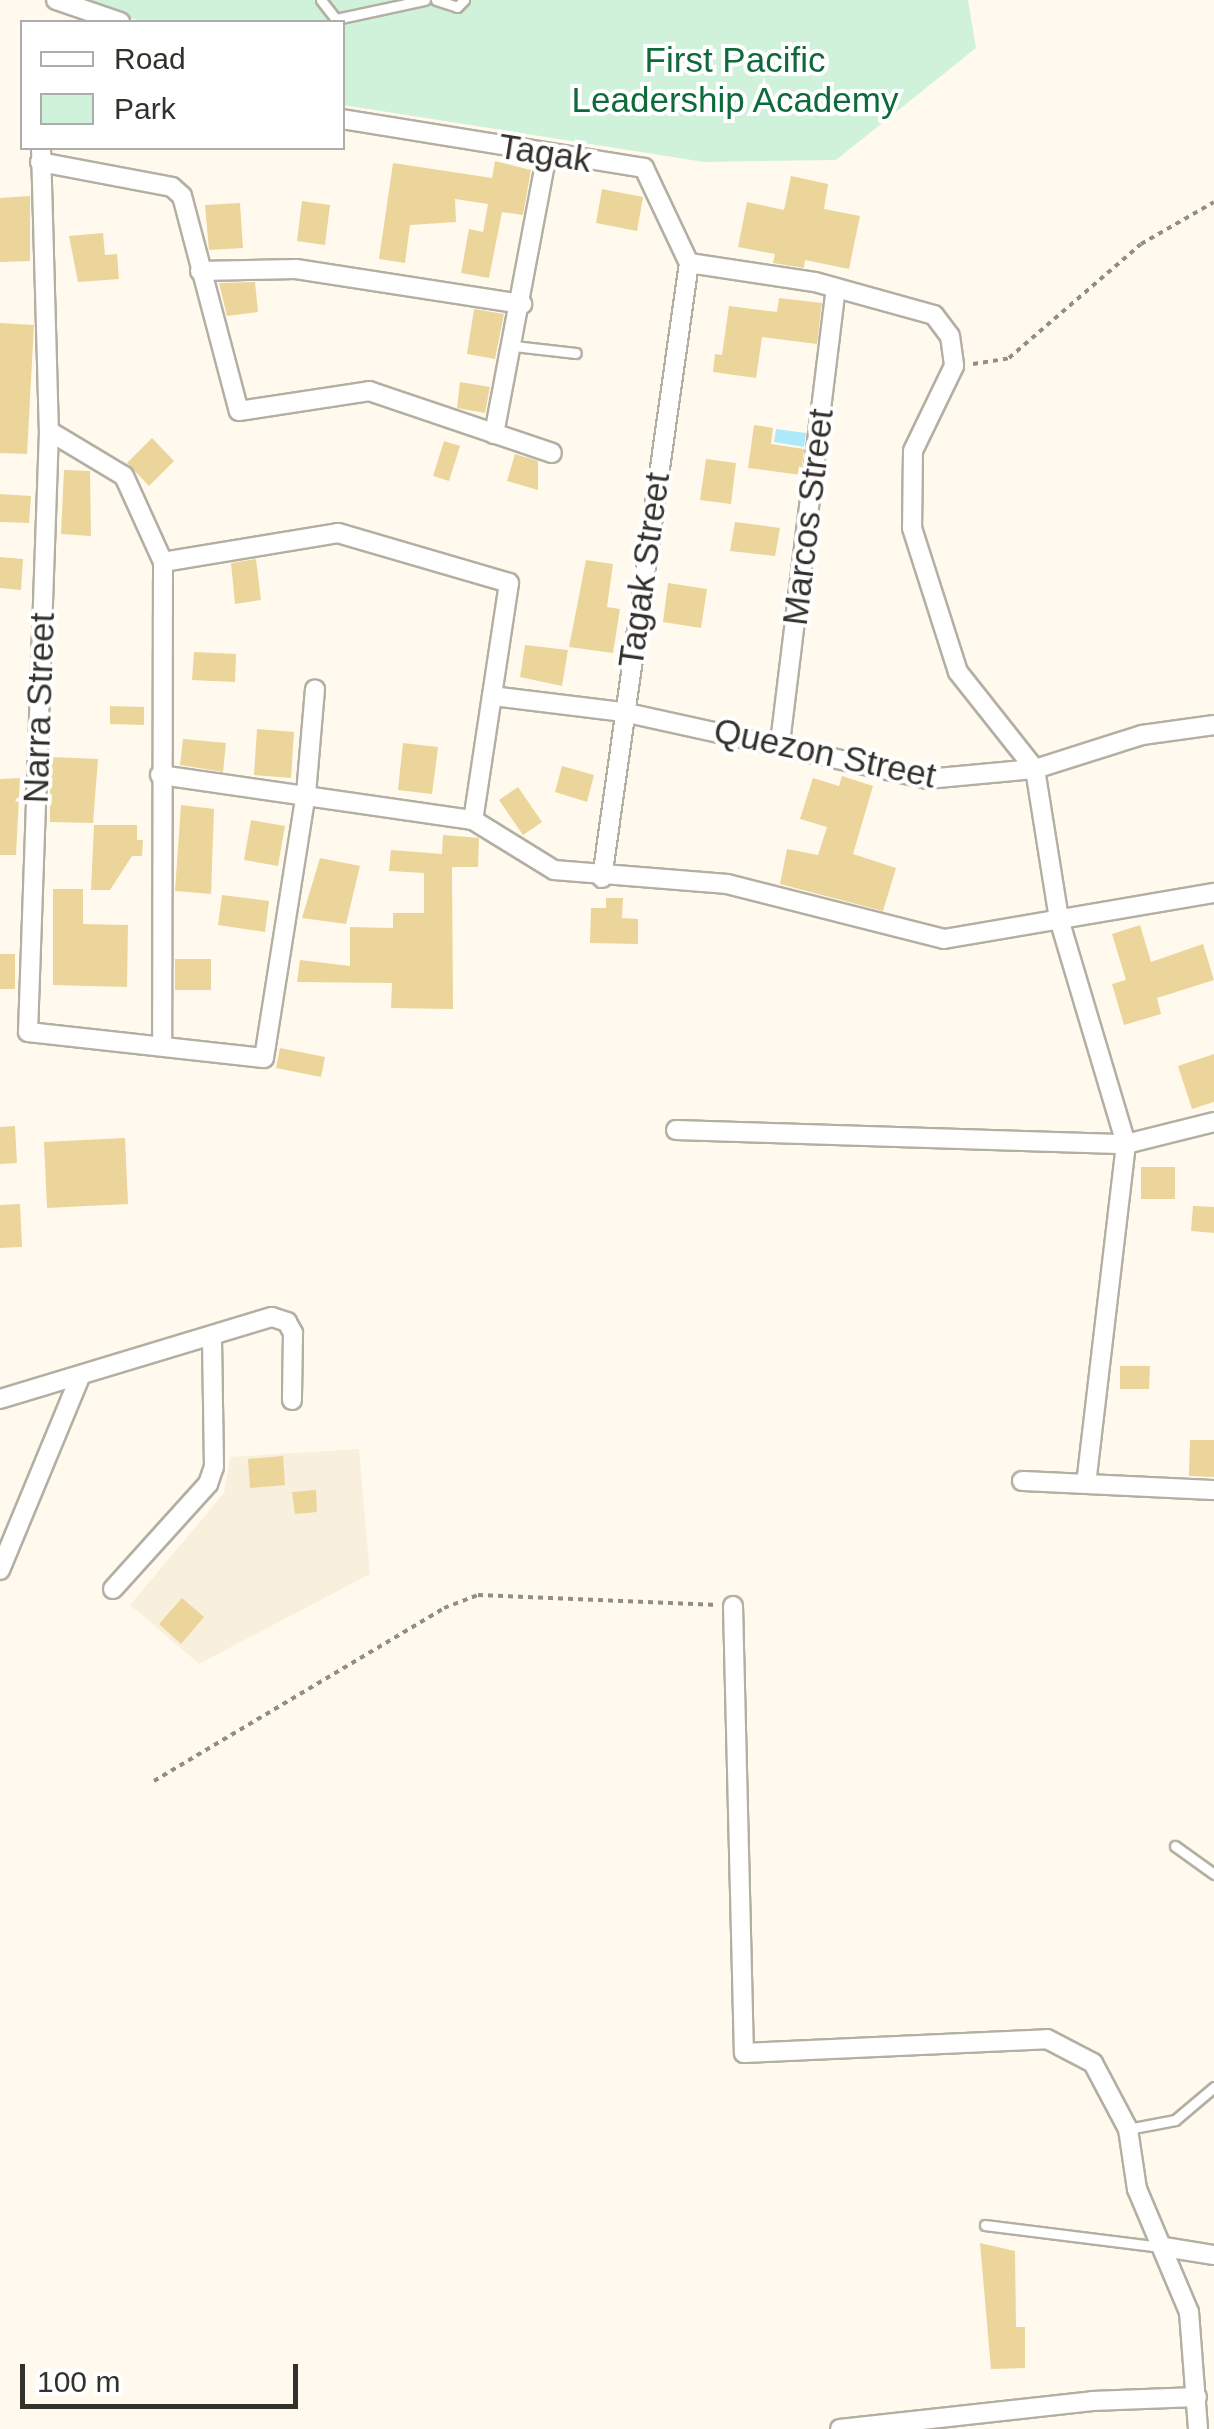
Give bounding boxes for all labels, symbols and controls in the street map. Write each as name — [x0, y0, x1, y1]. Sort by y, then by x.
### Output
legend — [20, 20, 345, 150]
park label: First Pacific Leadership Academy — [571, 39, 899, 121]
text: Road — [114, 42, 186, 75]
text: Park — [114, 92, 176, 125]
street label: Tagak — [496, 125, 594, 181]
street label: Marcos Street — [774, 406, 842, 628]
street label: Tagak Street — [610, 470, 678, 670]
street label: Narra Street — [15, 612, 63, 804]
street label: Quezon Street — [710, 709, 940, 797]
scale bar — [25, 2344, 302, 2406]
text: 100 m — [37, 2365, 120, 2398]

